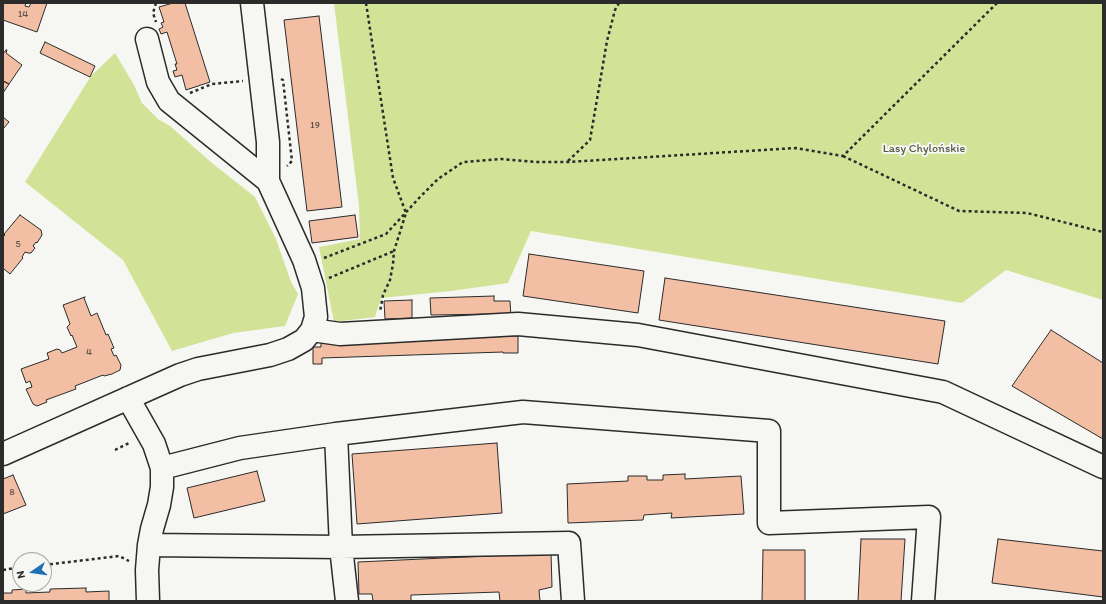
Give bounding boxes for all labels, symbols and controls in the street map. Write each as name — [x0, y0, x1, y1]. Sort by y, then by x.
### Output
house number: 14 — [18, 8, 28, 20]
house number: 19 — [310, 119, 320, 131]
park label: Lasy Chylońskie — [883, 142, 965, 156]
house number: 5 — [15, 238, 21, 250]
house number: 4 — [86, 346, 92, 358]
house number: 8 — [9, 486, 15, 498]
north arrow — [12, 552, 52, 592]
text: N — [14, 570, 28, 580]

